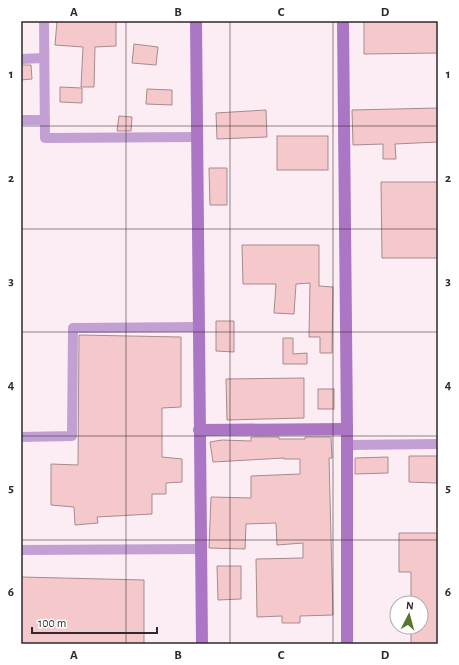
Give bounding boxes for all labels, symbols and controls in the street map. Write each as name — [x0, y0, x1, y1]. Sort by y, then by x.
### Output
text: A — [70, 6, 78, 19]
text: B — [174, 6, 182, 19]
text: C — [278, 6, 285, 19]
text: D — [381, 6, 390, 19]
text: 1 — [9, 68, 13, 81]
text: 1 — [446, 68, 450, 81]
text: 2 — [8, 172, 14, 185]
text: 2 — [445, 172, 451, 185]
text: 3 — [8, 275, 14, 288]
text: 3 — [445, 275, 451, 288]
text: 4 — [8, 379, 15, 392]
text: 4 — [445, 379, 452, 392]
text: 5 — [8, 482, 14, 495]
text: 5 — [445, 482, 451, 495]
text: 6 — [8, 586, 14, 599]
text: 6 — [445, 586, 451, 599]
north arrow — [389, 595, 429, 635]
text: N — [406, 600, 414, 611]
scale bar — [32, 609, 157, 635]
text: 100 m — [38, 617, 66, 629]
text: A — [70, 649, 78, 662]
text: B — [174, 649, 182, 662]
text: C — [278, 649, 285, 662]
text: D — [381, 649, 390, 662]

